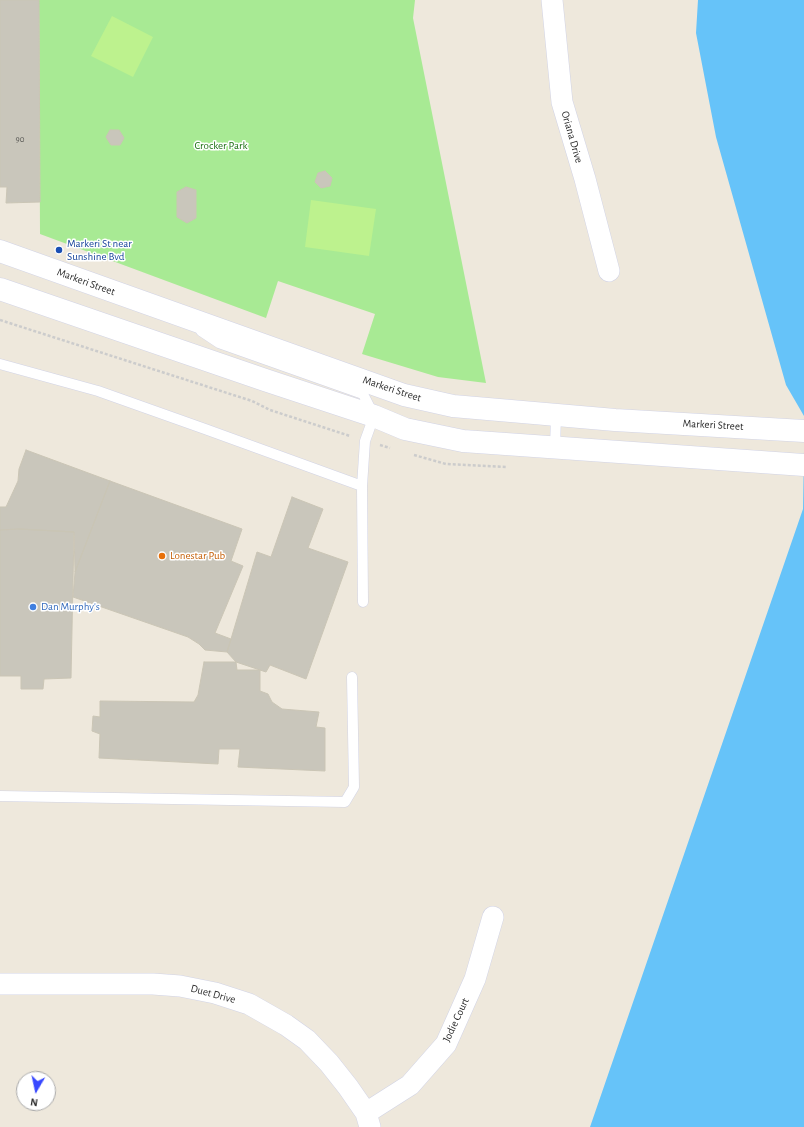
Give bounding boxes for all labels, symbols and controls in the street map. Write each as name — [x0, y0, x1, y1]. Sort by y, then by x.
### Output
street label: Oriana Drive — [558, 109, 586, 165]
house number: 90 — [16, 134, 24, 144]
park label: Crocker Park — [195, 139, 247, 153]
place label: Markeri St near Sunshine Bvd — [67, 237, 132, 263]
marker: Markeri St near Sunshine Bvd — [54, 245, 64, 255]
street label: Markeri Street — [55, 265, 117, 299]
street label: Markeri Street — [361, 373, 423, 405]
street label: Markeri Street — [682, 417, 744, 433]
place label: Lonestar Pub — [170, 549, 225, 563]
marker: Lonestar Pub — [157, 551, 167, 561]
place label: Dan Murphy's — [41, 600, 100, 614]
marker: Dan Murphy's — [28, 602, 38, 612]
street label: Duet Drive — [189, 982, 237, 1006]
street label: Jodie Court — [440, 996, 472, 1044]
north arrow — [16, 1071, 56, 1111]
text: N — [30, 1096, 39, 1108]

